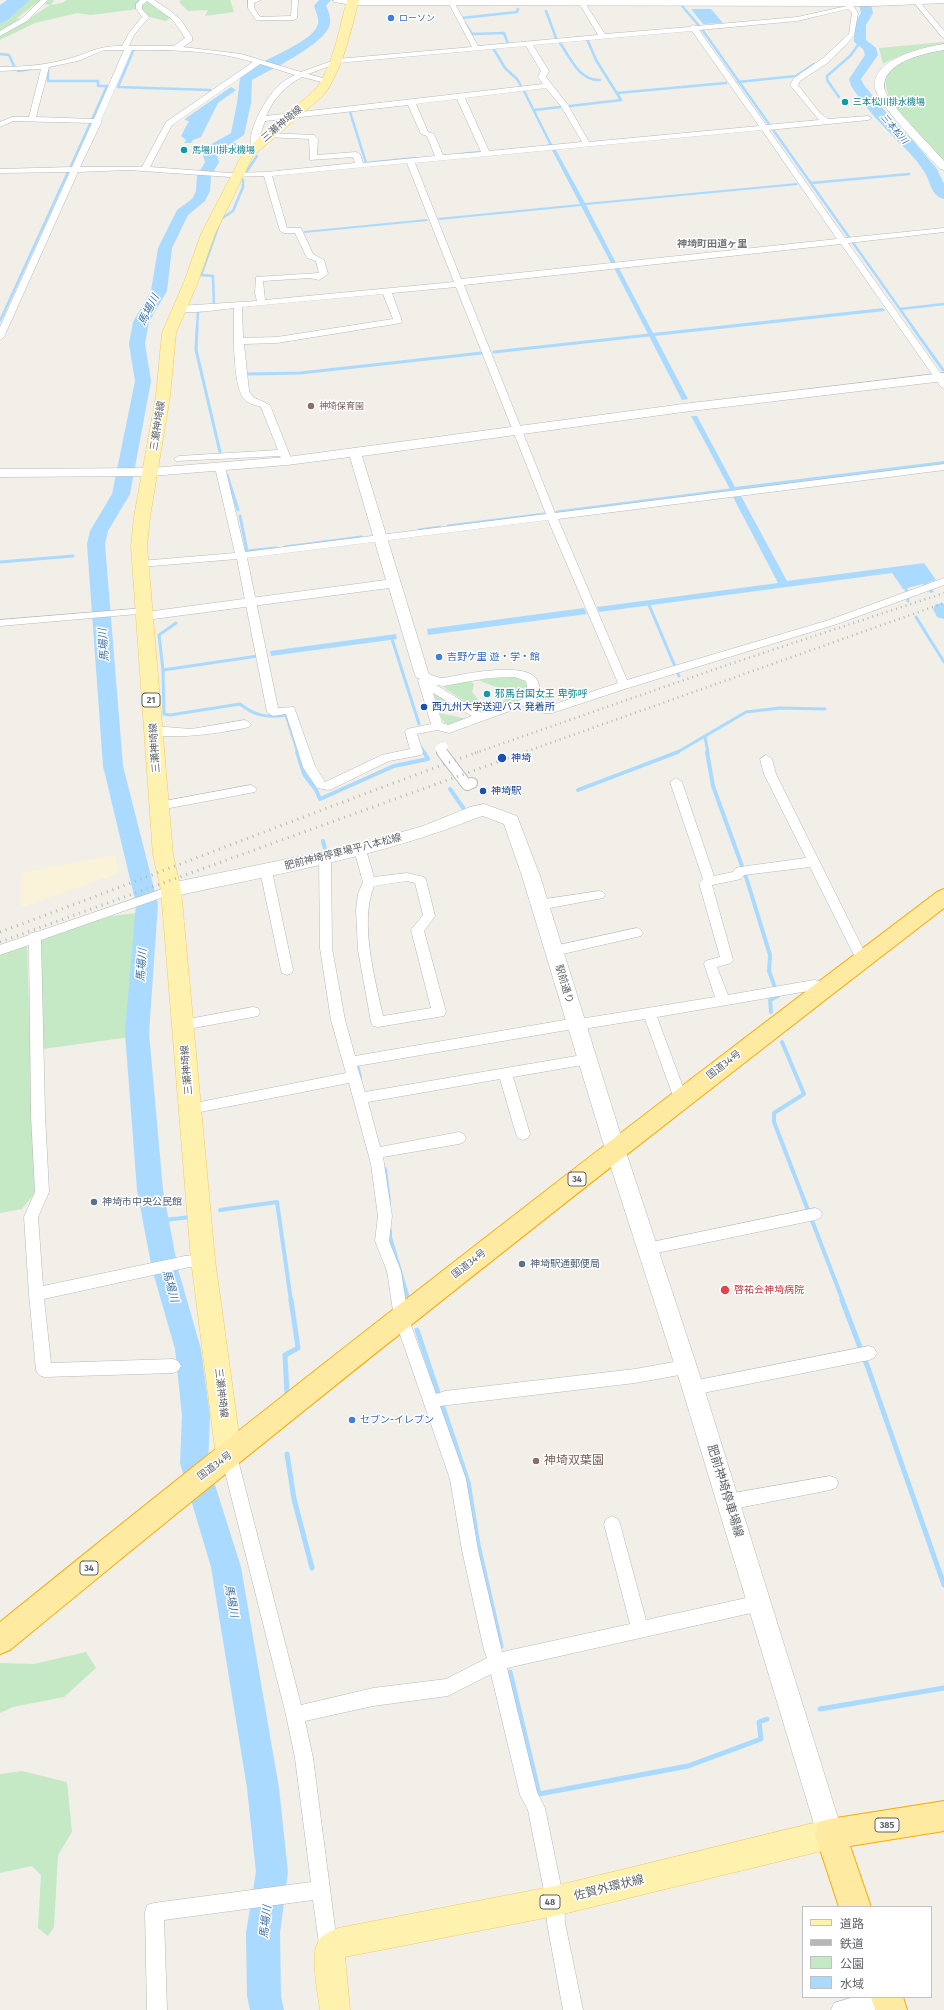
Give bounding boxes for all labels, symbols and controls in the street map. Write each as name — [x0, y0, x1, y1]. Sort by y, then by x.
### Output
marker: ローソン — [386, 13, 396, 23]
place label: ローソン — [399, 13, 435, 23]
marker: 三本松川排水機場 — [840, 97, 850, 107]
place label: 三本松川排水機場 — [853, 97, 925, 107]
street label: 三瀬神埼線 — [259, 103, 305, 145]
water label: 三本松川 — [878, 112, 910, 146]
marker: 馬場川排水機場 — [179, 145, 189, 155]
place label: 馬場川排水機場 — [192, 145, 255, 155]
district label: 神埼町田道ヶ里 — [677, 238, 747, 250]
water label: 馬場川 — [136, 292, 162, 328]
street label: 三瀬神埼線 — [148, 400, 168, 452]
marker: 神埼保育園 — [306, 401, 316, 411]
place label: 神埼保育園 — [319, 401, 364, 411]
water label: 馬場川 — [96, 628, 112, 662]
place label: 吉野ケ里 遊・学・館 — [447, 651, 540, 663]
marker: 吉野ケ里 遊・学・館 — [434, 652, 444, 662]
place label: 邪馬台国女王 卑弥呼 — [495, 688, 588, 700]
marker: 邪馬台国女王 卑弥呼 — [482, 689, 492, 699]
road number: 21 — [142, 693, 160, 707]
place label: 西九州大学送迎バス 発着所 — [432, 701, 555, 713]
marker: 西九州大学送迎バス 発着所 — [419, 702, 429, 712]
street label: 三瀬神埼線 — [147, 723, 163, 773]
marker: 神埼 — [496, 752, 508, 764]
place label: 神埼 — [511, 752, 531, 764]
place label: 神埼駅 — [491, 785, 521, 797]
marker: 神埼駅 — [478, 786, 488, 796]
street label: 肥前神埼停車場平八本松線 — [283, 832, 403, 872]
water label: 馬場川 — [134, 948, 150, 982]
street label: 駅前通り — [552, 963, 576, 1005]
street label: 三瀬神埼線 — [179, 1045, 195, 1095]
street label: 国道34号 — [704, 1048, 744, 1082]
road number: 34 — [568, 1172, 586, 1186]
place label: 神埼市中央公民館 — [102, 1196, 182, 1208]
marker: 神埼市中央公民館 — [89, 1197, 99, 1207]
street label: 国道34号 — [449, 1247, 489, 1281]
place label: 神埼駅通郵便局 — [530, 1258, 600, 1270]
marker: 神埼駅通郵便局 — [517, 1259, 527, 1269]
water label: 馬場川 — [159, 1268, 181, 1304]
marker: 啓祐会神埼病院 — [719, 1284, 731, 1296]
place label: 啓祐会神埼病院 — [734, 1284, 804, 1296]
street label: 三瀬神埼線 — [212, 1367, 230, 1419]
place label: セブン-イレブン — [360, 1414, 434, 1426]
marker: セブン-イレブン — [347, 1415, 357, 1425]
street label: 肥前神埼停車場線 — [704, 1443, 746, 1539]
street label: 国道34号 — [195, 1449, 235, 1483]
place label: 神埼双葉園 — [544, 1454, 604, 1468]
marker: 神埼双葉園 — [531, 1456, 541, 1466]
road number: 34 — [80, 1561, 98, 1575]
water label: 馬場川 — [222, 1584, 240, 1618]
road number: 385 — [875, 1818, 899, 1832]
street label: 佐賀外環状線 — [572, 1872, 646, 1904]
road number: 48 — [540, 1895, 560, 1909]
water label: 馬場川 — [258, 1905, 274, 1939]
legend — [802, 1906, 932, 1998]
text: 道路 — [840, 1917, 864, 1931]
text: 鉄道 — [840, 1937, 864, 1951]
text: 公園 — [840, 1957, 864, 1971]
text: 水域 — [840, 1977, 864, 1991]

